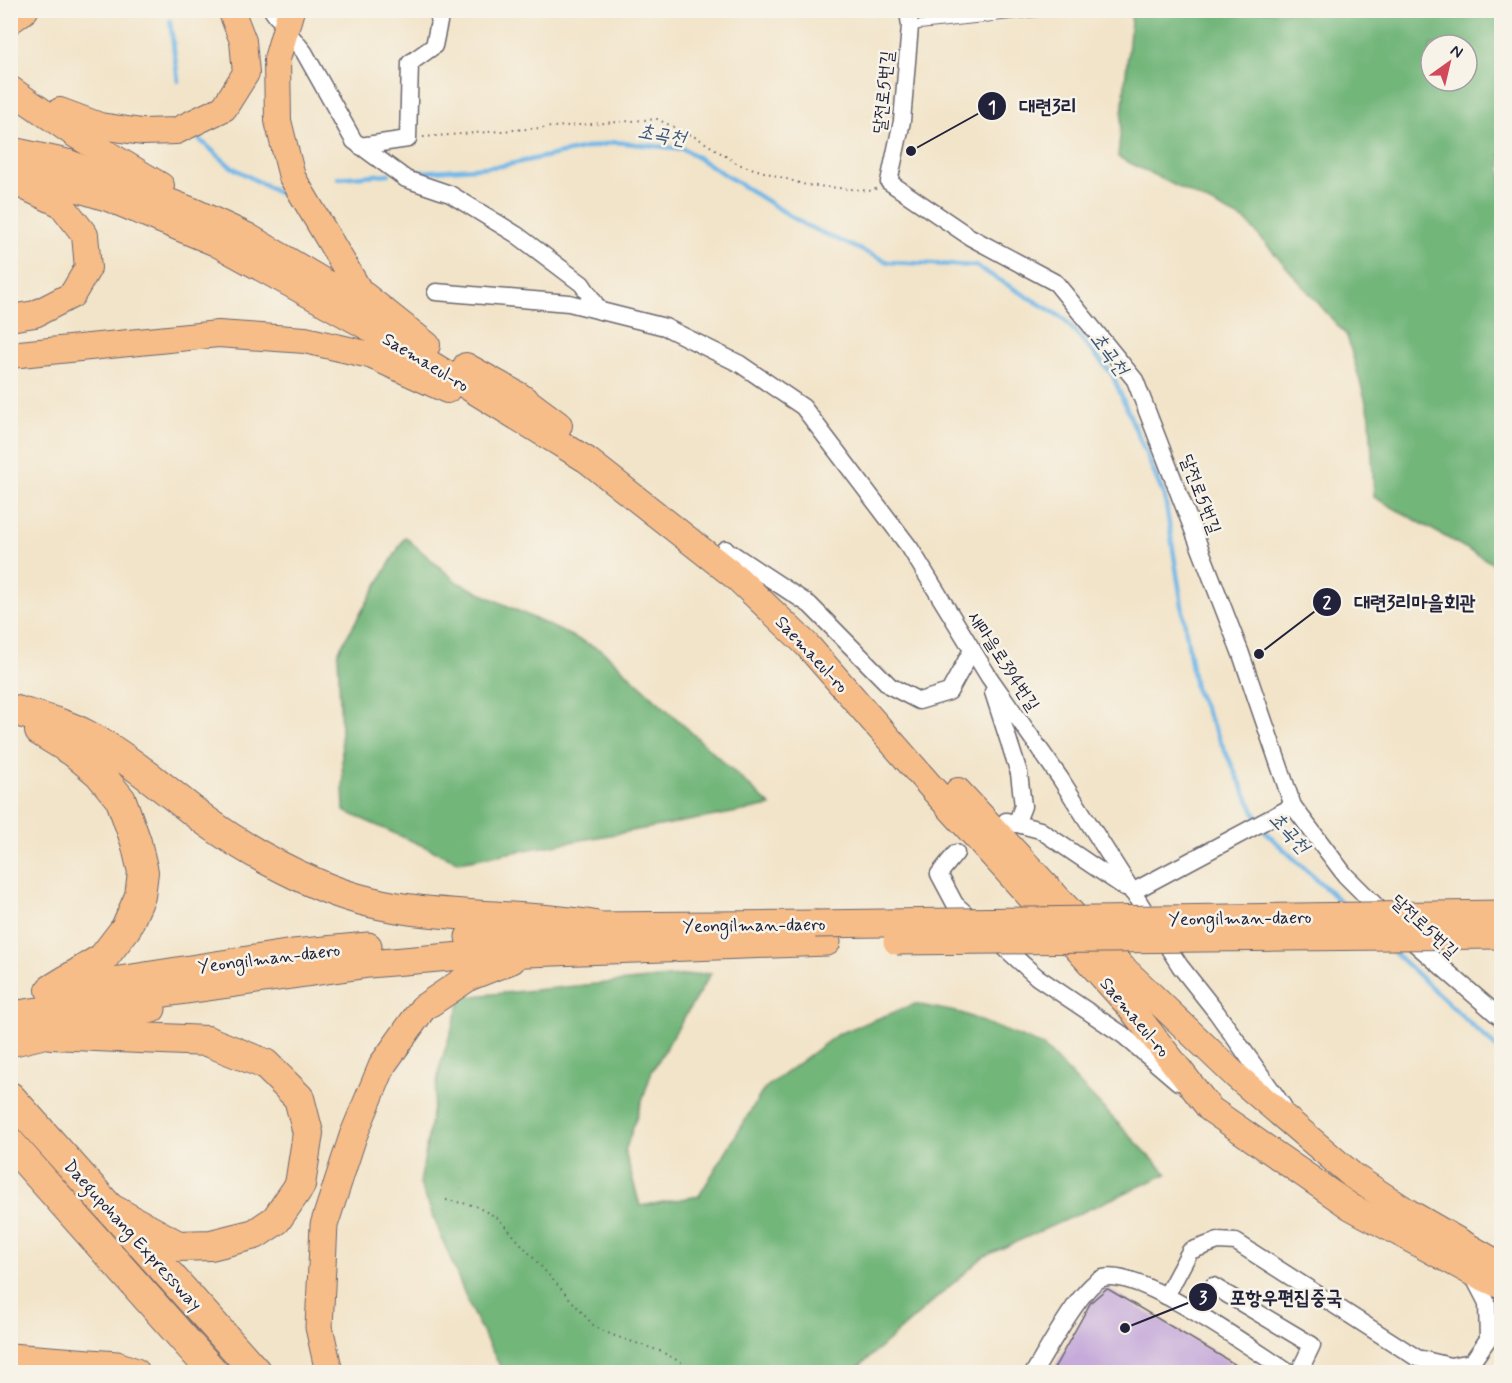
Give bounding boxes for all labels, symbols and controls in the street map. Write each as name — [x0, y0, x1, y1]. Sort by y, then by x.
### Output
north arrow — [1419, 33, 1479, 93]
text: N — [1446, 40, 1467, 63]
street label: 달전로5번길 — [868, 49, 900, 135]
callout: 대련3리 — [977, 87, 1089, 125]
text: 대련3리 — [1019, 94, 1077, 121]
text: 1 — [988, 96, 996, 120]
water label: 초곡천 — [636, 118, 690, 153]
water label: 초곡천 — [1083, 326, 1135, 383]
street label: Saemaeul-ro — [378, 328, 473, 398]
street label: 달전로5번길 — [1174, 451, 1226, 538]
callout: 대련3리마을회관 — [1312, 583, 1488, 621]
text: 대련3리마을회관 — [1354, 590, 1476, 617]
text: 2 — [1323, 591, 1332, 615]
street label: 새마을로394번길 — [962, 607, 1045, 716]
street label: Saemaeul-ro — [769, 611, 853, 698]
water label: 초곡천 — [1263, 806, 1317, 861]
street label: 달전로5번길 — [1386, 890, 1463, 964]
street label: Yeongilman-daero — [1168, 906, 1312, 933]
street label: Yeongilman-daero — [682, 913, 826, 940]
street label: Yeongilman-daero — [197, 938, 342, 981]
street label: Saemaeul-ro — [1094, 973, 1175, 1063]
street label: Daegupohang Expressway — [56, 1155, 207, 1318]
callout: 포항우편집중국 — [1188, 1278, 1355, 1316]
text: 포항우편집중국 — [1230, 1285, 1342, 1312]
text: 3 — [1199, 1286, 1208, 1310]

